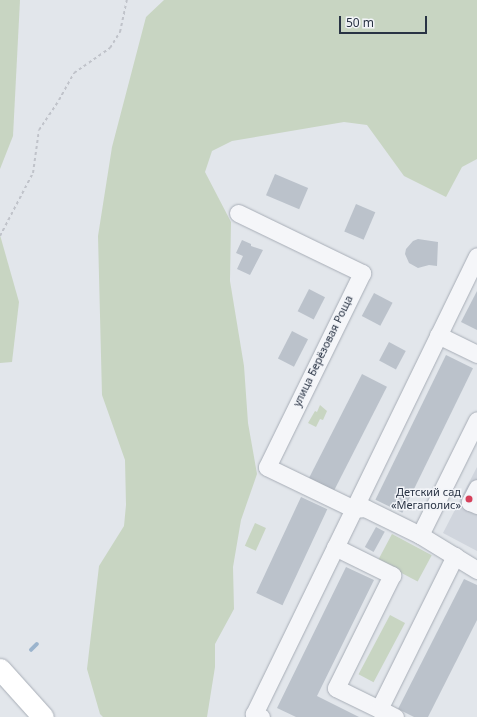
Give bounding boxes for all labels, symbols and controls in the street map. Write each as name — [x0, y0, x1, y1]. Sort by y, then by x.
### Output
scale bar — [341, 8, 429, 34]
text: 50 m — [346, 14, 374, 31]
street label: улица Берёзовая Роща — [290, 293, 356, 409]
place label: Детский сад «Мегаполис» — [391, 486, 461, 512]
marker: Детский сад «Мегаполис» — [464, 494, 474, 504]

